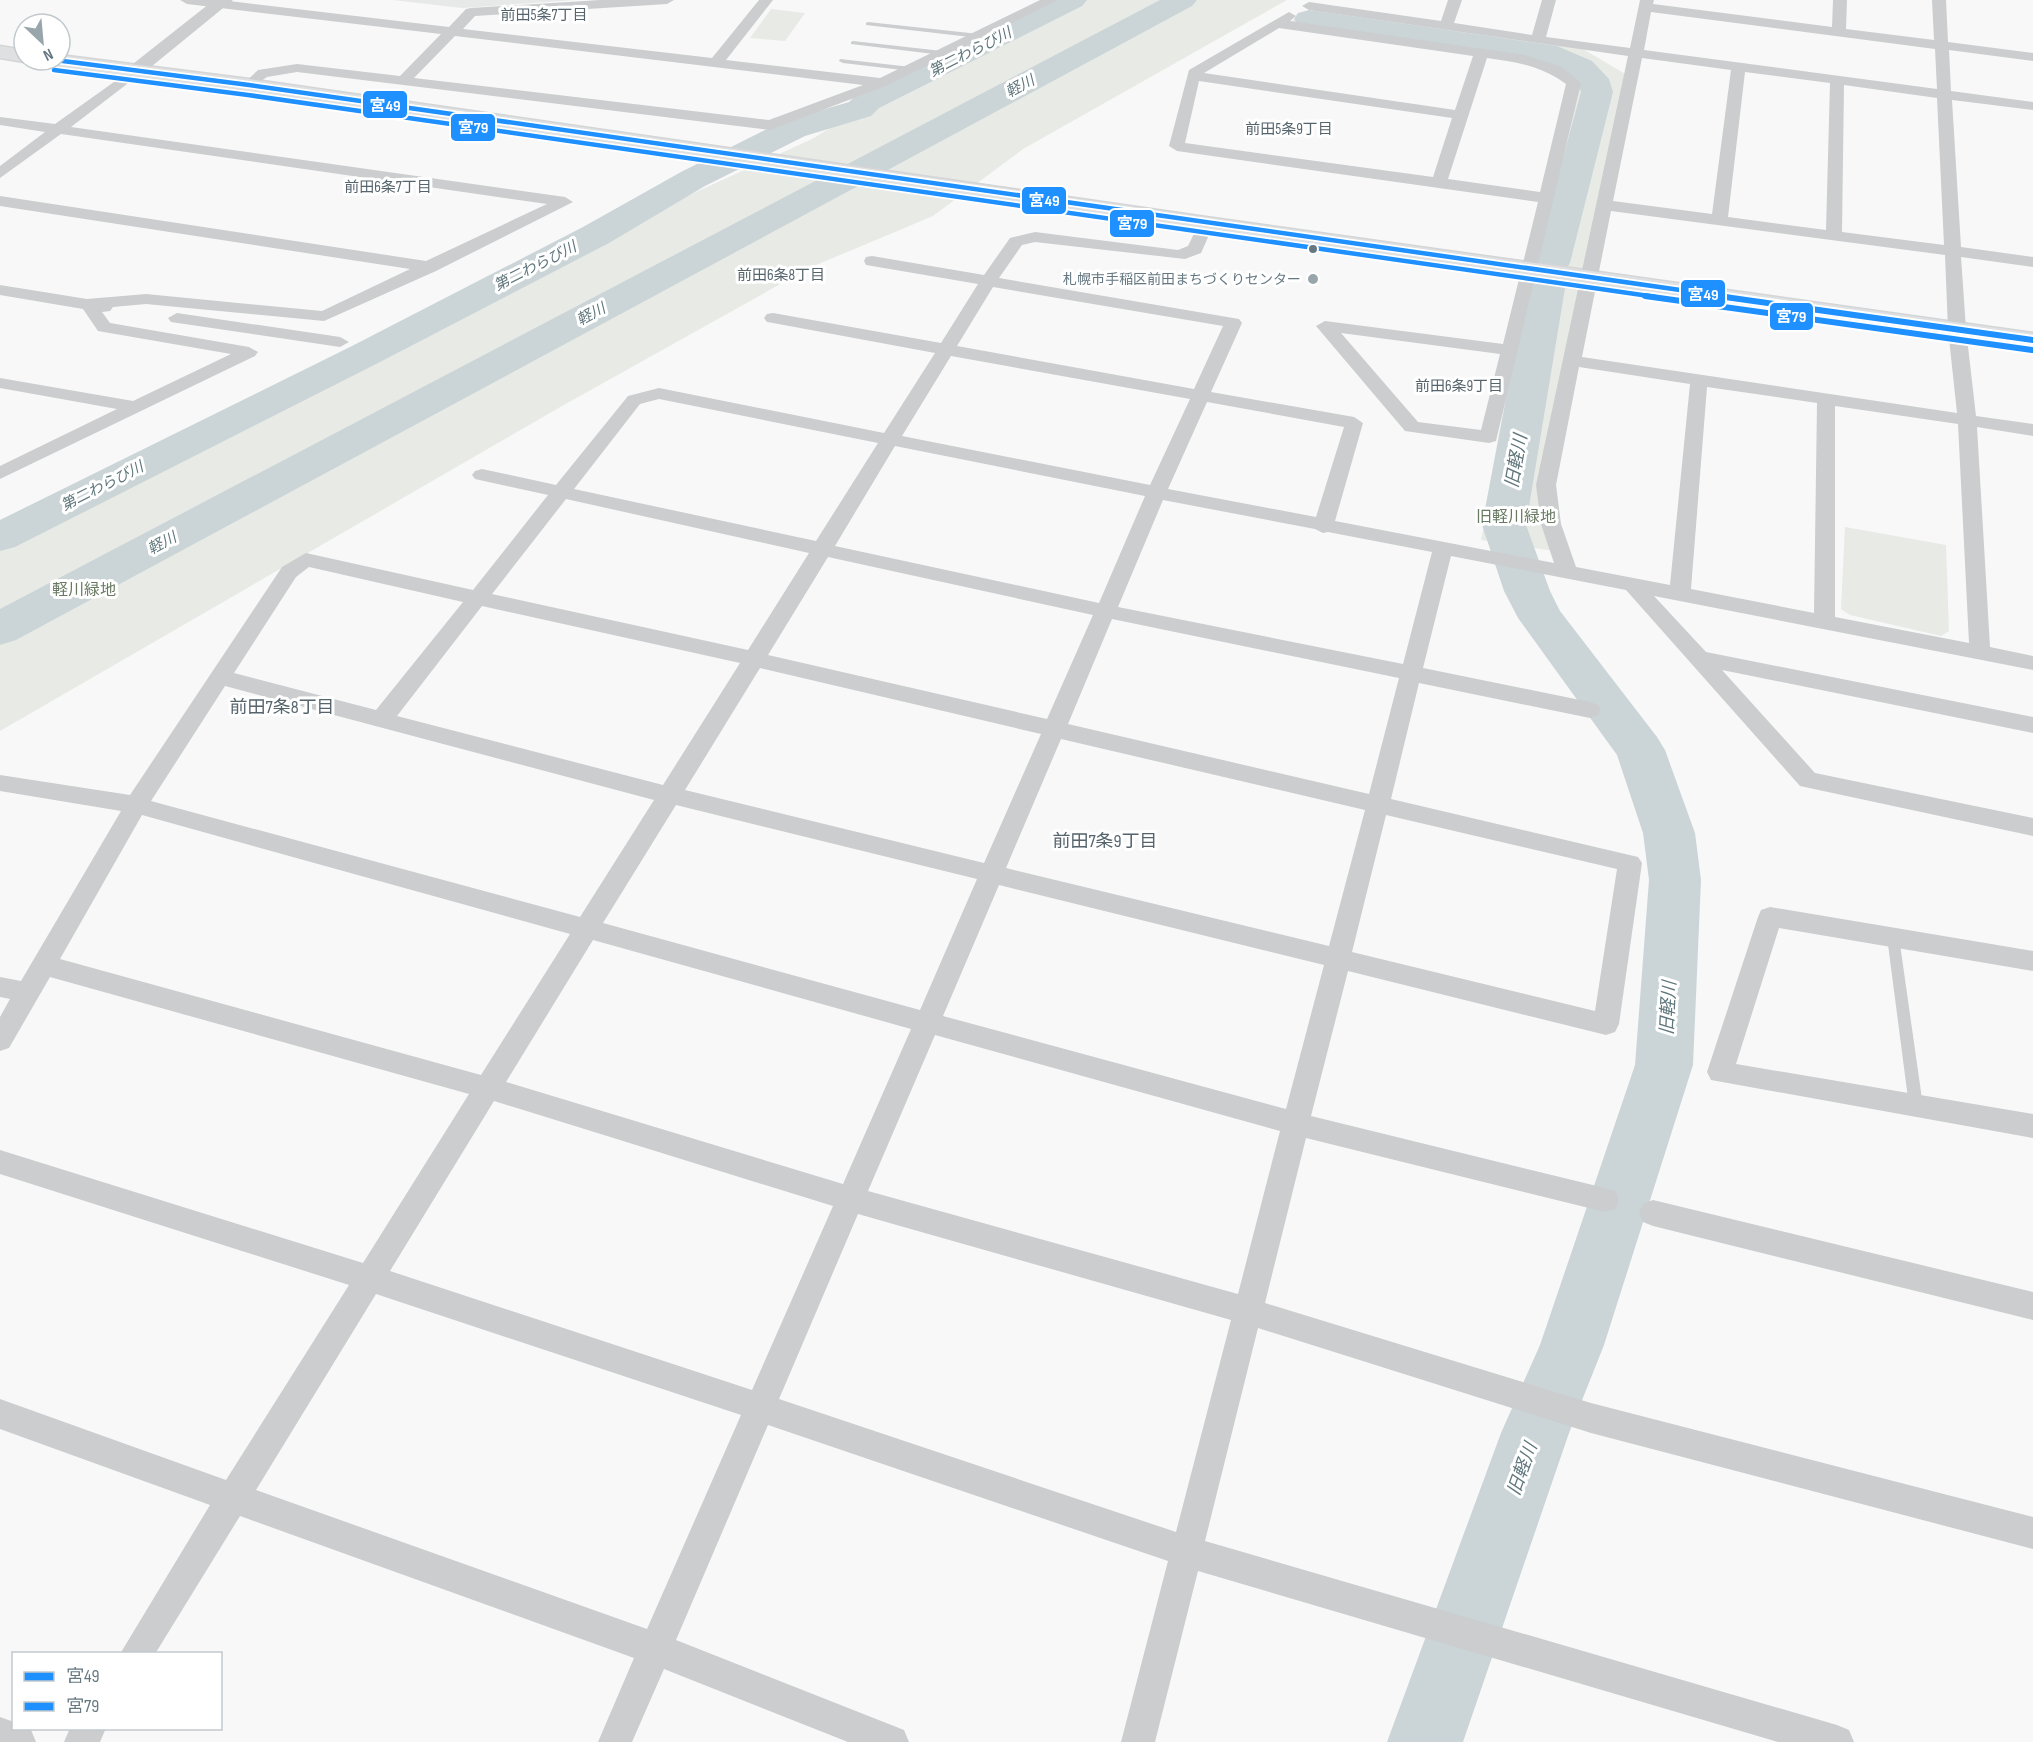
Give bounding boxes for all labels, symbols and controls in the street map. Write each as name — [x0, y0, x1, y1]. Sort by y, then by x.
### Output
district label: 前田5条7丁目 — [500, 6, 588, 25]
north arrow — [12, 12, 72, 72]
water label: 第二わらび川 — [926, 23, 1016, 81]
text: N — [40, 44, 56, 65]
water label: 軽川 — [1003, 70, 1040, 102]
line badge: 宮49 — [362, 90, 408, 119]
text: 宮49 — [369, 97, 401, 116]
line badge: 宮79 — [450, 113, 496, 142]
text: 宮79 — [458, 119, 488, 138]
district label: 前田5条9丁目 — [1245, 120, 1333, 139]
district label: 前田6条7丁目 — [344, 178, 432, 197]
line badge: 宮49 — [1021, 186, 1067, 215]
text: 宮49 — [1028, 192, 1060, 211]
line badge: 宮79 — [1109, 209, 1155, 238]
text: 宮79 — [1117, 215, 1147, 234]
water label: 第二わらび川 — [491, 237, 581, 295]
unlabelled marker — [1307, 243, 1319, 255]
district label: 前田6条8丁目 — [737, 266, 825, 285]
place label: 札幌市手稲区前田まちづくりセンター — [1063, 271, 1301, 288]
marker: 札幌市手稲区前田まちづくりセンター — [1306, 272, 1320, 286]
line badge: 宮49 — [1680, 279, 1726, 308]
text: 宮49 — [1687, 286, 1719, 305]
water label: 軽川 — [574, 298, 611, 330]
line badge: 宮79 — [1769, 302, 1814, 331]
text: 宮79 — [1776, 308, 1806, 327]
district label: 前田6条9丁目 — [1415, 377, 1503, 396]
water label: 旧軽川 — [1501, 431, 1532, 489]
water label: 第二わらび川 — [58, 457, 148, 515]
park label: 旧軽川緑地 — [1476, 508, 1556, 527]
water label: 軽川 — [145, 527, 182, 559]
park label: 軽川緑地 — [52, 581, 116, 600]
district label: 前田7条8丁目 — [229, 697, 335, 718]
district label: 前田7条9丁目 — [1052, 831, 1158, 852]
water label: 旧軽川 — [1657, 979, 1681, 1036]
water label: 旧軽川 — [1503, 1438, 1542, 1498]
legend — [12, 1652, 222, 1730]
text: 宮49 — [66, 1666, 100, 1687]
text: 宮79 — [66, 1696, 99, 1717]

